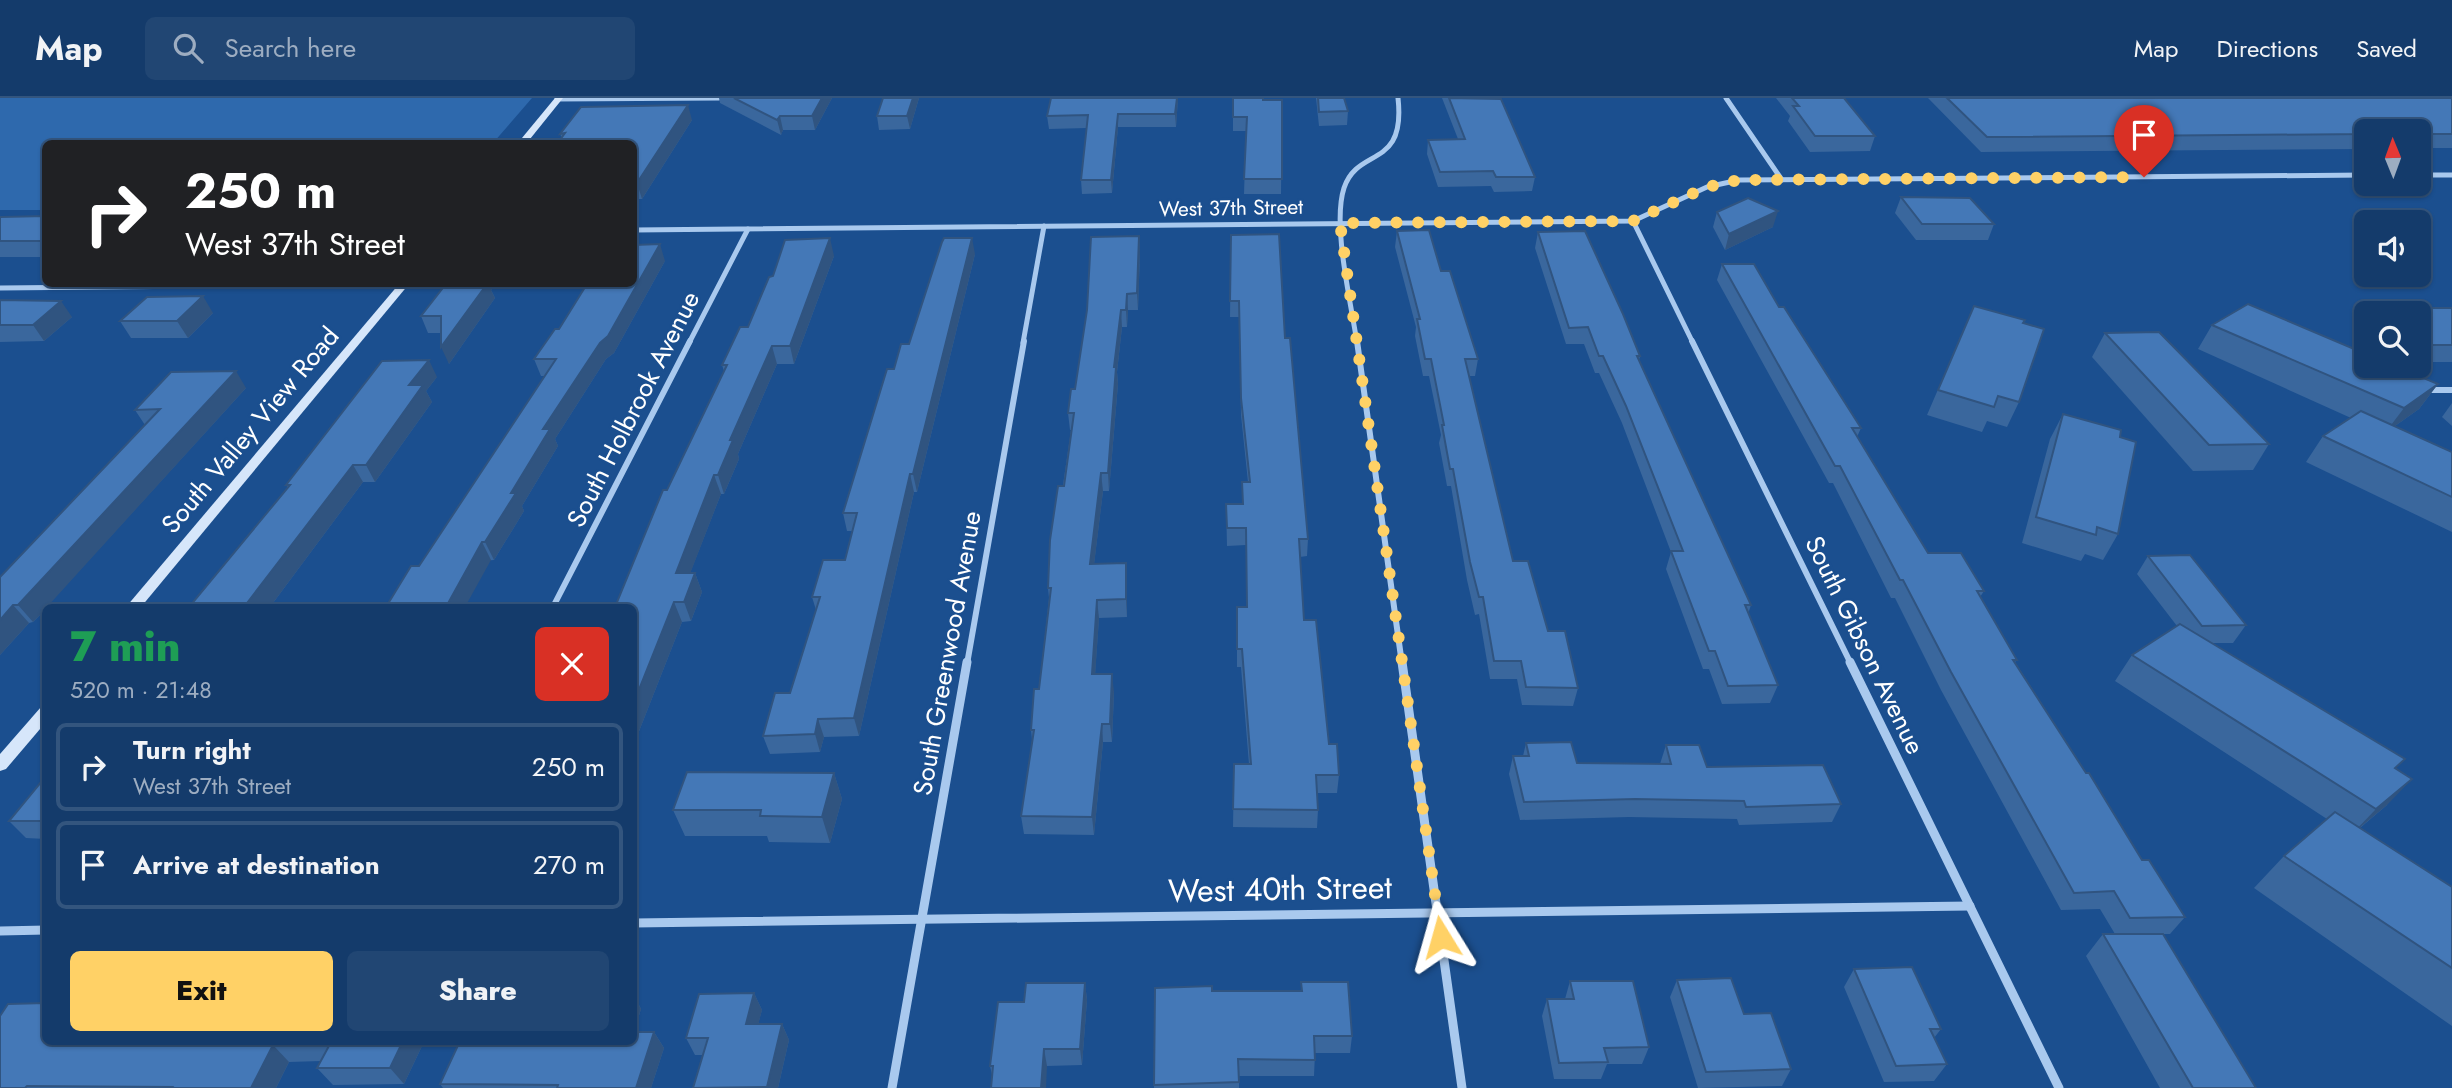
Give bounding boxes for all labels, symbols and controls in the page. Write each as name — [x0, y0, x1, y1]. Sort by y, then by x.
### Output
search box — [145, 17, 635, 80]
text: Map — [35, 25, 103, 72]
icon: search — [169, 29, 207, 67]
text: Search here — [225, 29, 356, 67]
text: Map — [2134, 31, 2179, 66]
text: Directions — [2217, 31, 2318, 66]
text: Saved — [2356, 31, 2417, 66]
pin — [2114, 105, 2174, 177]
icon: arrive — [2125, 116, 2163, 154]
north arrow — [2354, 119, 2431, 196]
map controls — [2354, 119, 2431, 378]
text: 250 m — [185, 156, 336, 226]
icon: right — [70, 168, 161, 259]
street label: West 37th Street — [1159, 192, 1303, 224]
button: sound — [2354, 210, 2431, 287]
text: West 37th Street — [185, 221, 405, 267]
street label: South Holbrook Avenue — [557, 284, 709, 534]
button: search — [2354, 301, 2431, 378]
street label: South Valley View Road — [152, 318, 348, 542]
street label: South Greenwood Avenue — [903, 508, 991, 798]
street label: South Gibson Avenue — [1796, 529, 1934, 761]
text: 7 min — [70, 616, 180, 677]
button: close — [535, 627, 609, 701]
text: 520 m · 21:48 — [70, 673, 212, 707]
text: Turn right — [133, 731, 251, 769]
icon: right — [74, 748, 112, 786]
text: 250 m — [532, 748, 605, 786]
text: West 37th Street — [133, 769, 291, 803]
icon: arrive — [74, 846, 112, 884]
text: Arrive at destination — [133, 846, 380, 884]
text: 270 m — [533, 846, 605, 884]
street label: West 40th Street — [1168, 864, 1393, 914]
position arrow — [1404, 900, 1478, 974]
button: Exit — [70, 951, 333, 1031]
button: Share — [347, 951, 609, 1031]

